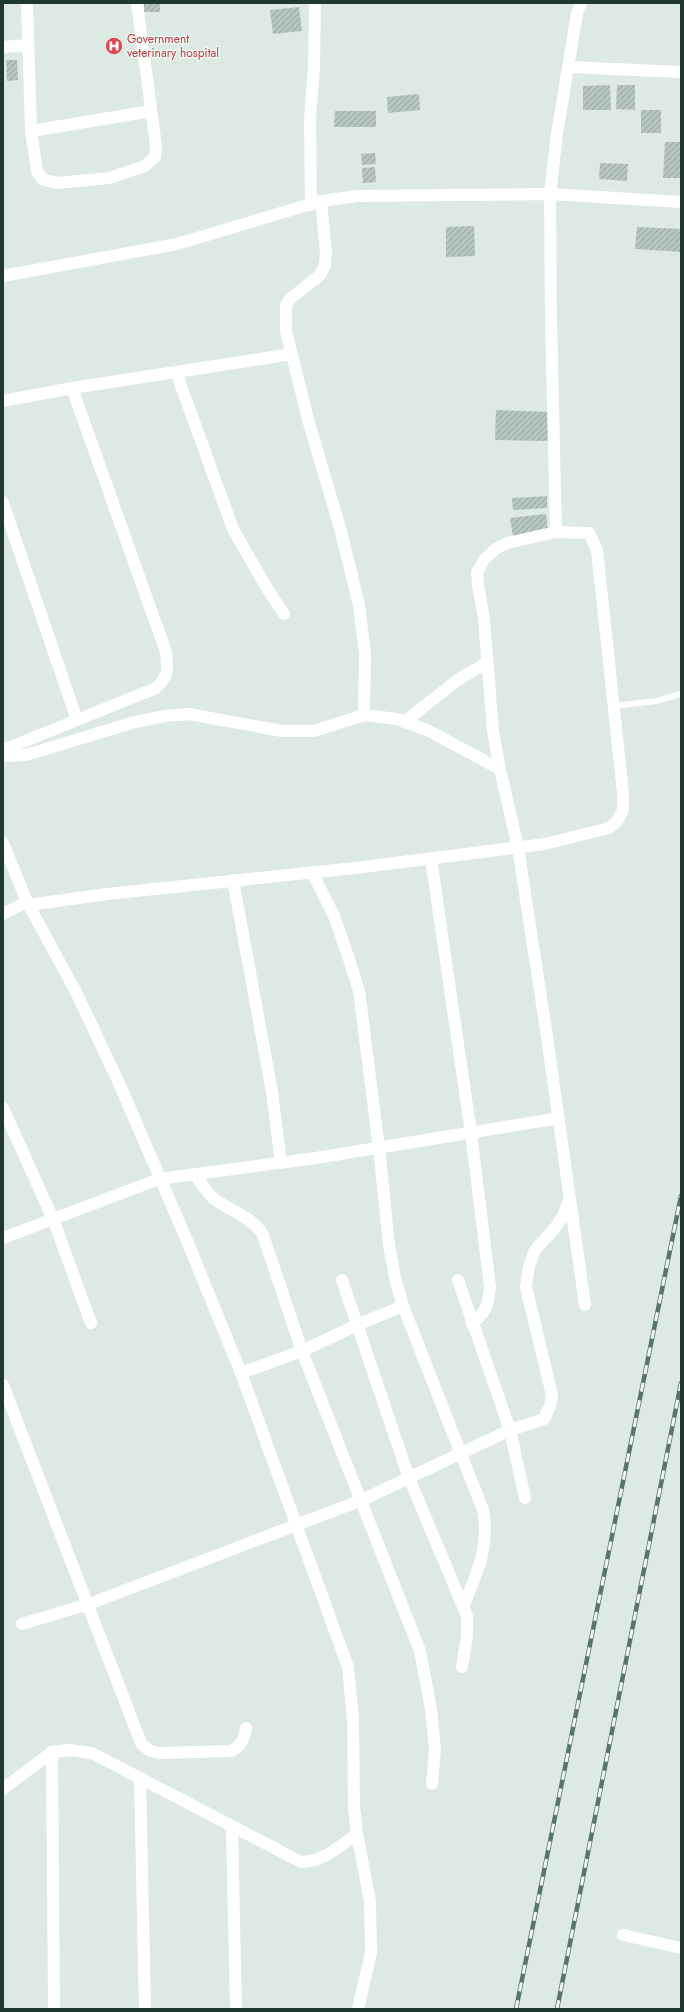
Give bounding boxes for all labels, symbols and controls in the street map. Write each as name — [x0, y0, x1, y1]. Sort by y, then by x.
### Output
place label: Government veterinary hospital — [127, 30, 219, 62]
hospital icon: Government veterinary hospital — [104, 36, 124, 56]

